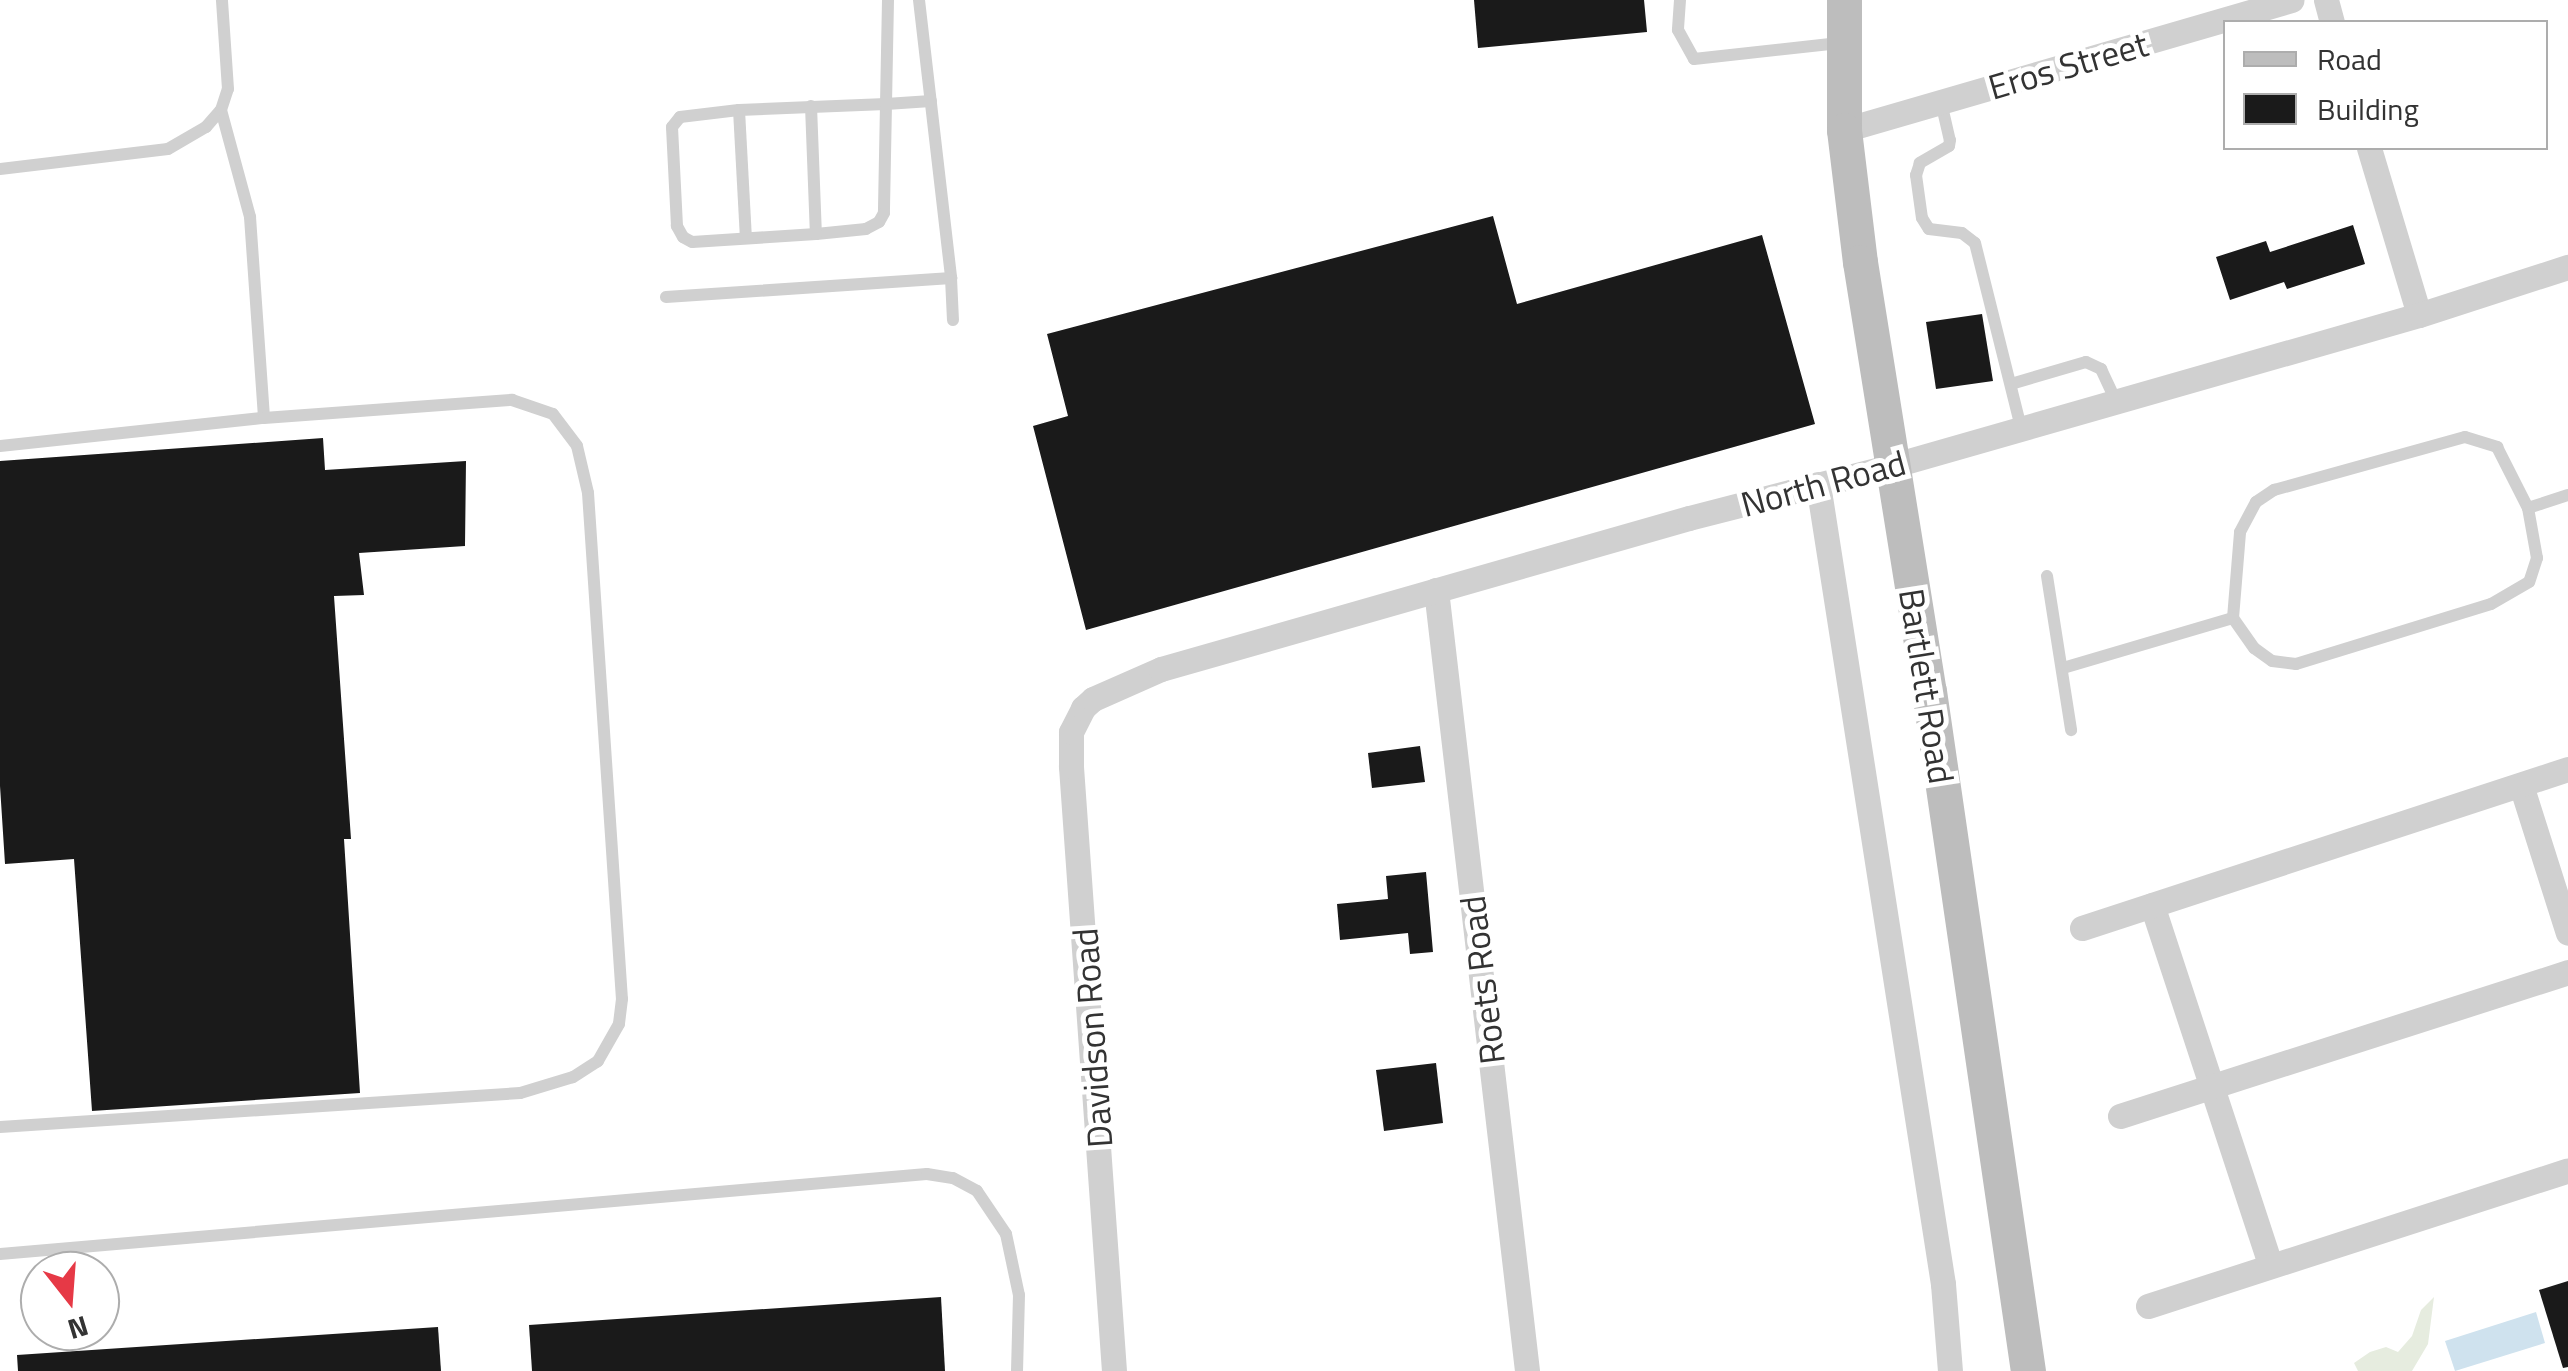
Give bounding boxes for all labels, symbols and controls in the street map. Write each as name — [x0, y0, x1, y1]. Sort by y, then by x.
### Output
legend — [2223, 20, 2548, 150]
street label: Eros Street — [1983, 22, 2153, 108]
text: Road — [2317, 36, 2382, 82]
text: Building — [2317, 86, 2419, 132]
street label: North Road — [1736, 441, 1910, 525]
street label: Bartlett Road — [1891, 585, 1963, 787]
street label: Roets Road — [1451, 893, 1513, 1067]
street label: Davidson Road — [1063, 927, 1121, 1149]
north arrow — [20, 1251, 120, 1351]
text: N — [63, 1305, 94, 1352]

